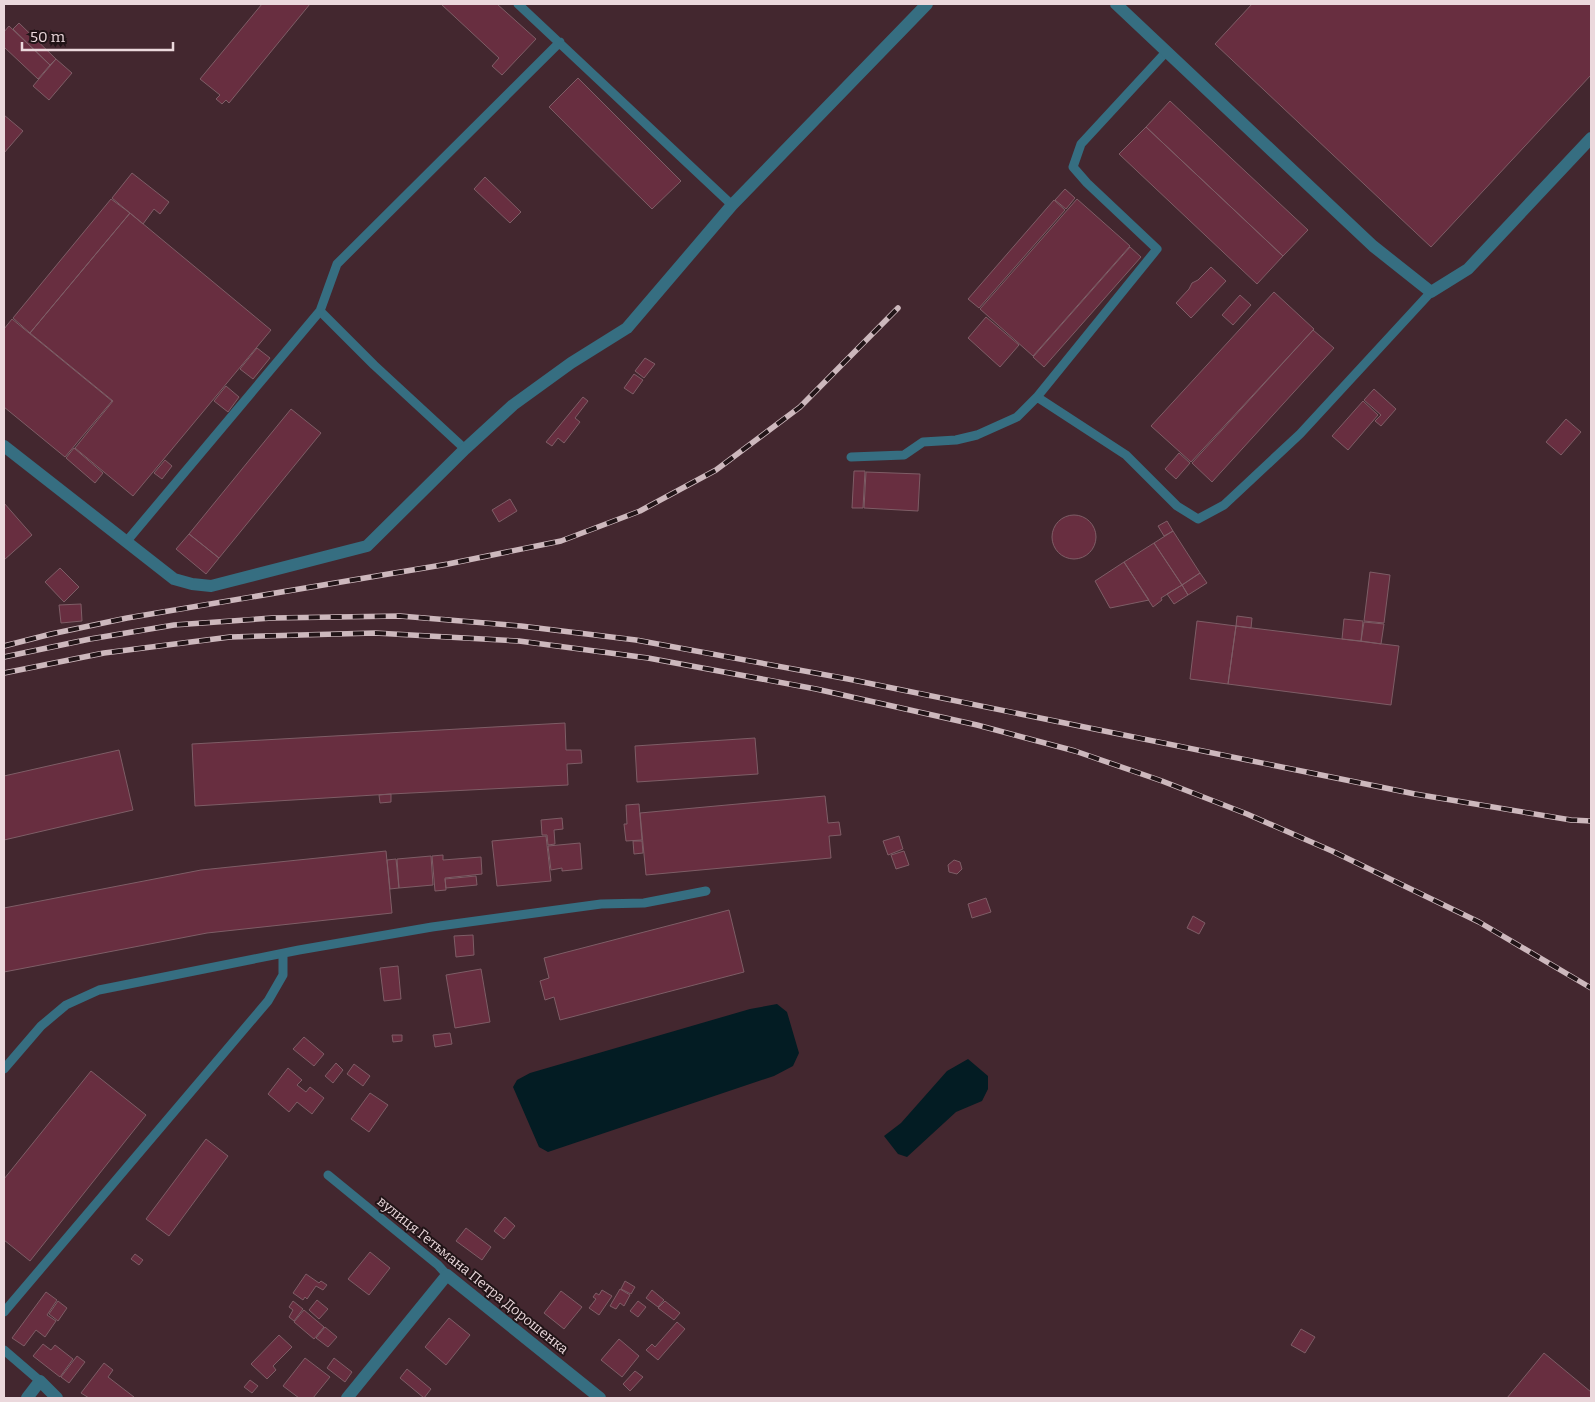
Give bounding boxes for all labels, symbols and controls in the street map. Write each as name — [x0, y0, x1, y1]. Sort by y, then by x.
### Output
scale bar — [22, 20, 174, 52]
text: 50 m — [30, 28, 66, 46]
street label: вулиця Гетьмана Петра Дорошенка — [374, 1193, 572, 1358]

